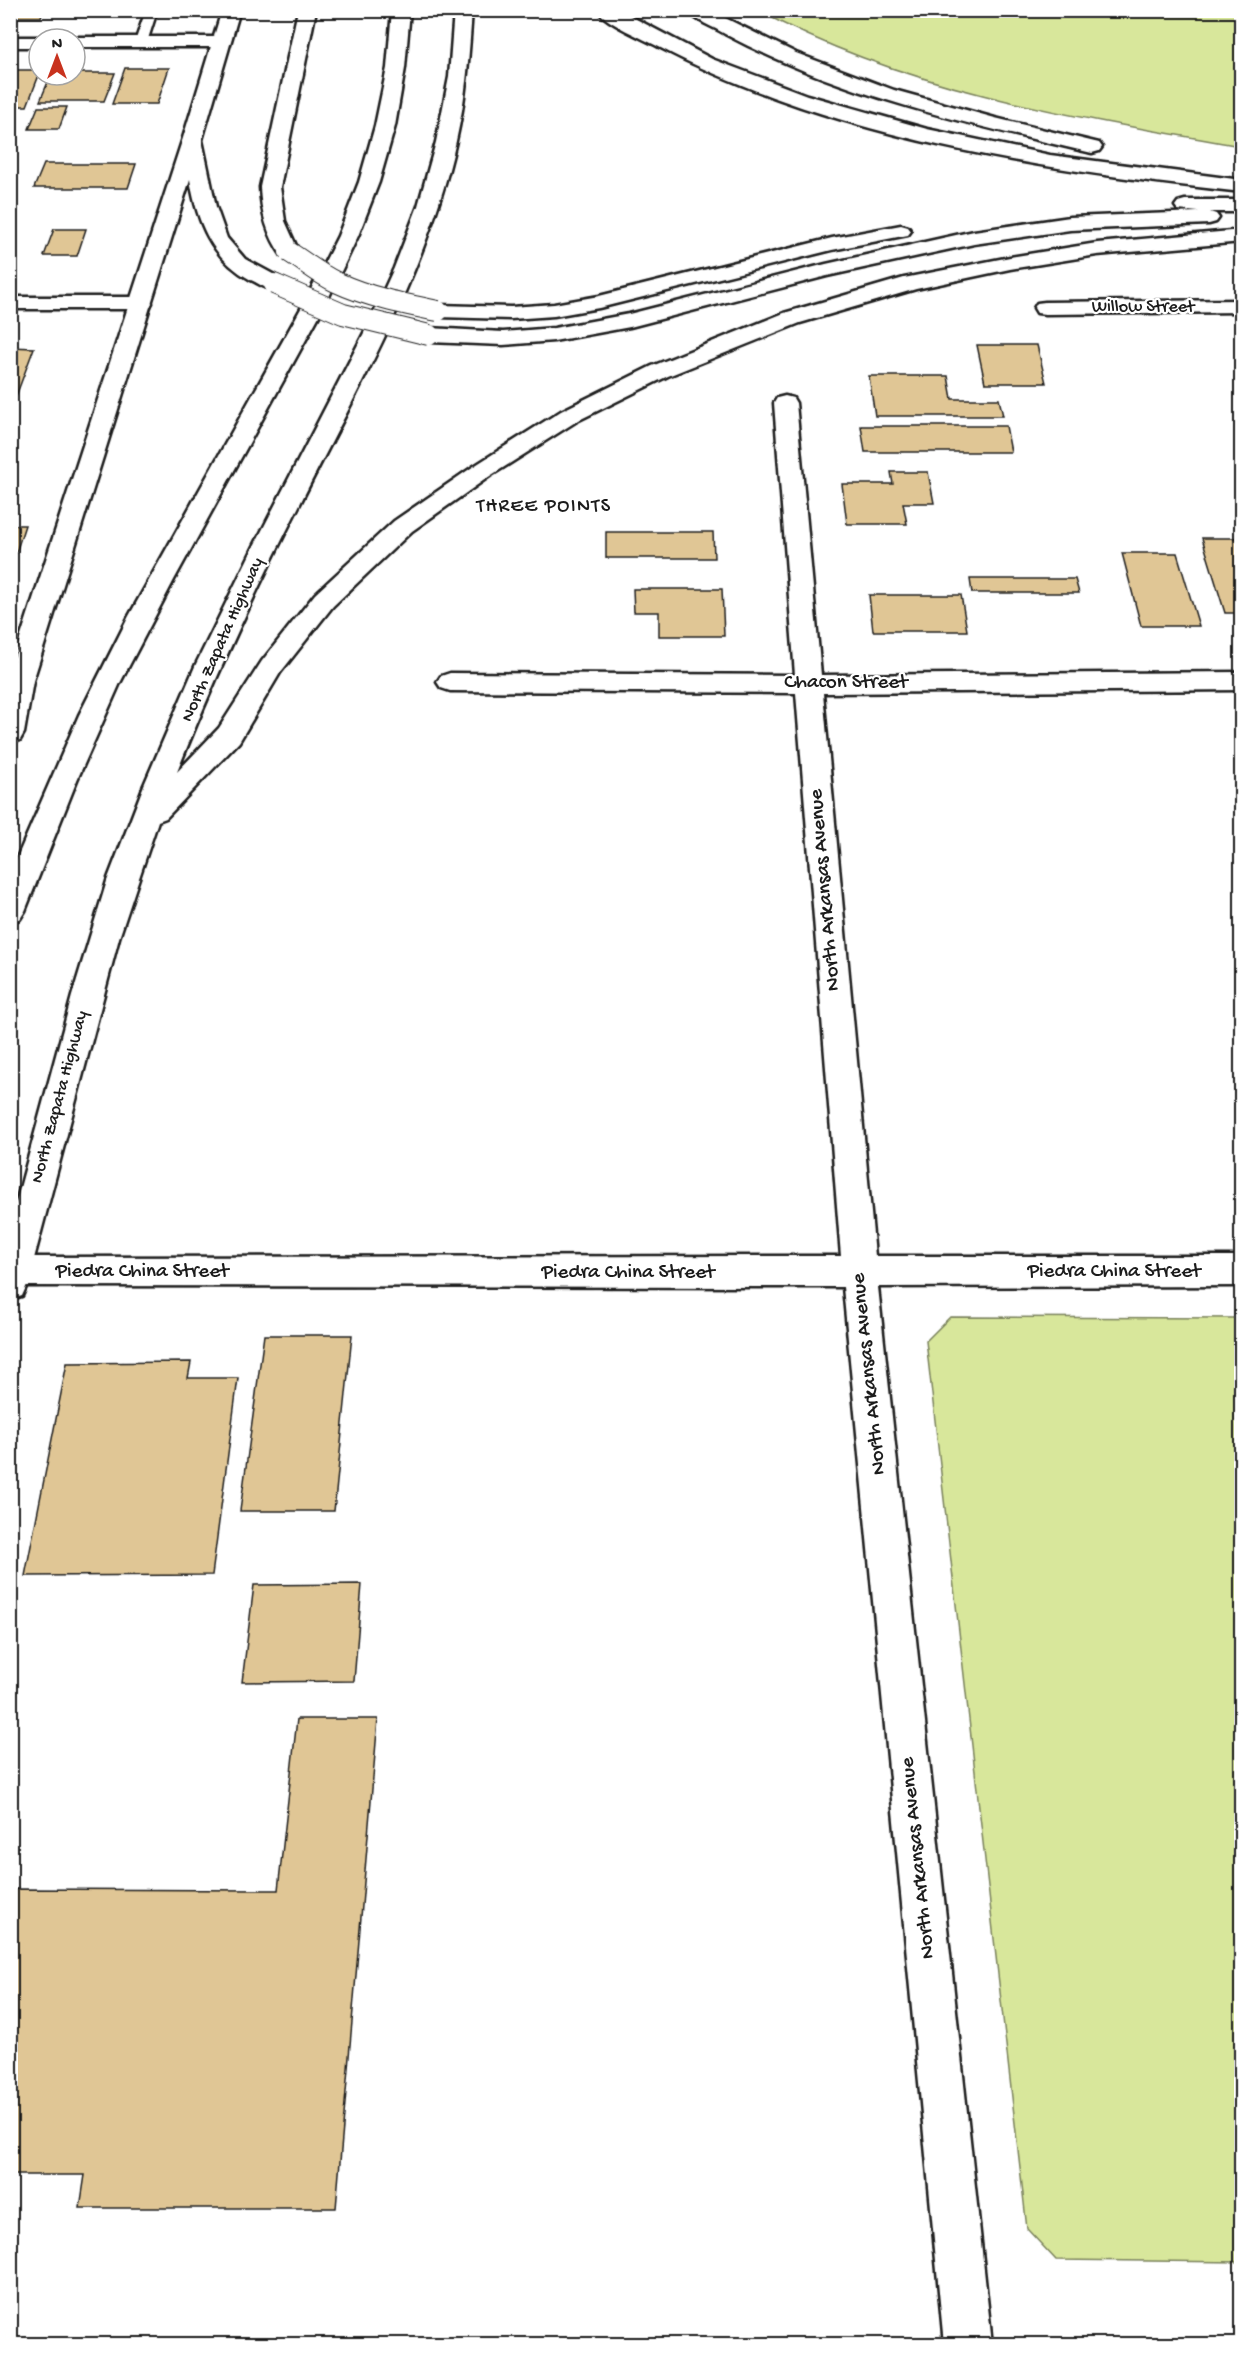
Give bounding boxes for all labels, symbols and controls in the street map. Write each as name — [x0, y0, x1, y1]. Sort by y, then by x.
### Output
north arrow — [27, 27, 87, 87]
text: N — [52, 36, 63, 55]
street label: Willow Street — [1092, 297, 1196, 318]
district label: THREE POINTS — [475, 496, 612, 519]
street label: North Zapata Highway — [177, 554, 269, 725]
street label: Chacon Street — [784, 671, 910, 696]
street label: North Arkansas Avenue — [805, 787, 847, 992]
street label: North Zapata Highway — [27, 1008, 93, 1186]
street label: Piedra China Street — [54, 1260, 231, 1285]
street label: Piedra China Street — [1026, 1260, 1203, 1285]
street label: Piedra China Street — [540, 1261, 717, 1286]
street label: North Arkansas Avenue — [847, 1271, 893, 1476]
street label: North Arkansas Avenue — [896, 1755, 942, 1960]

